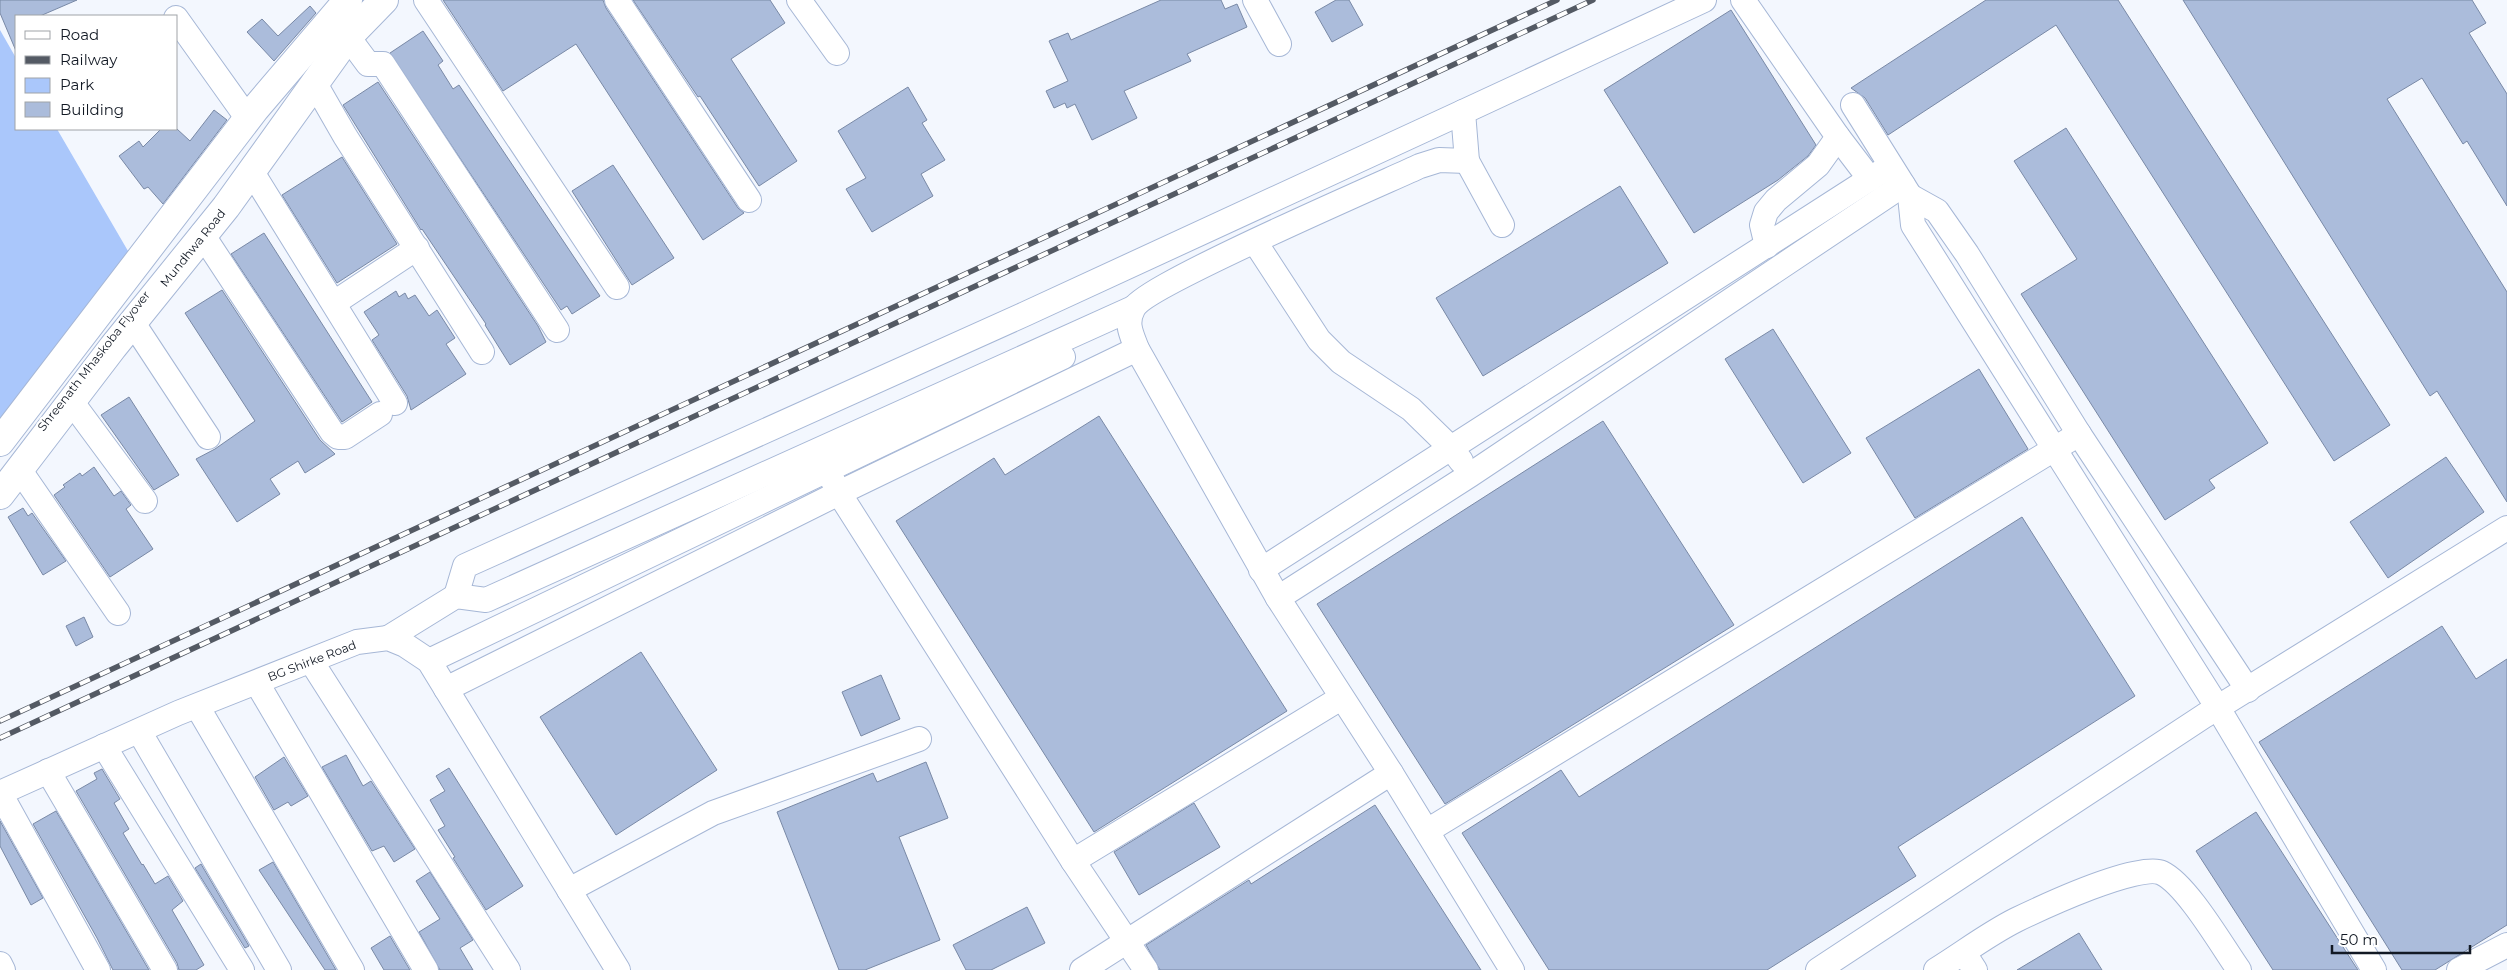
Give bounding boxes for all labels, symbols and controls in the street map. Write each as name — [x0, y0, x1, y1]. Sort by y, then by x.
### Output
legend — [15, 15, 178, 130]
text: Road — [60, 25, 99, 44]
text: Railway — [60, 50, 118, 69]
text: Park — [60, 75, 94, 94]
text: Building — [60, 100, 124, 119]
street label: Mundhwa Road — [157, 206, 229, 290]
street label: Shreenath Mhaskoba Flyover — [34, 287, 153, 434]
street label: BG Shirke Road — [265, 637, 358, 684]
scale bar — [2332, 922, 2470, 954]
text: 50 m — [2340, 930, 2378, 949]

